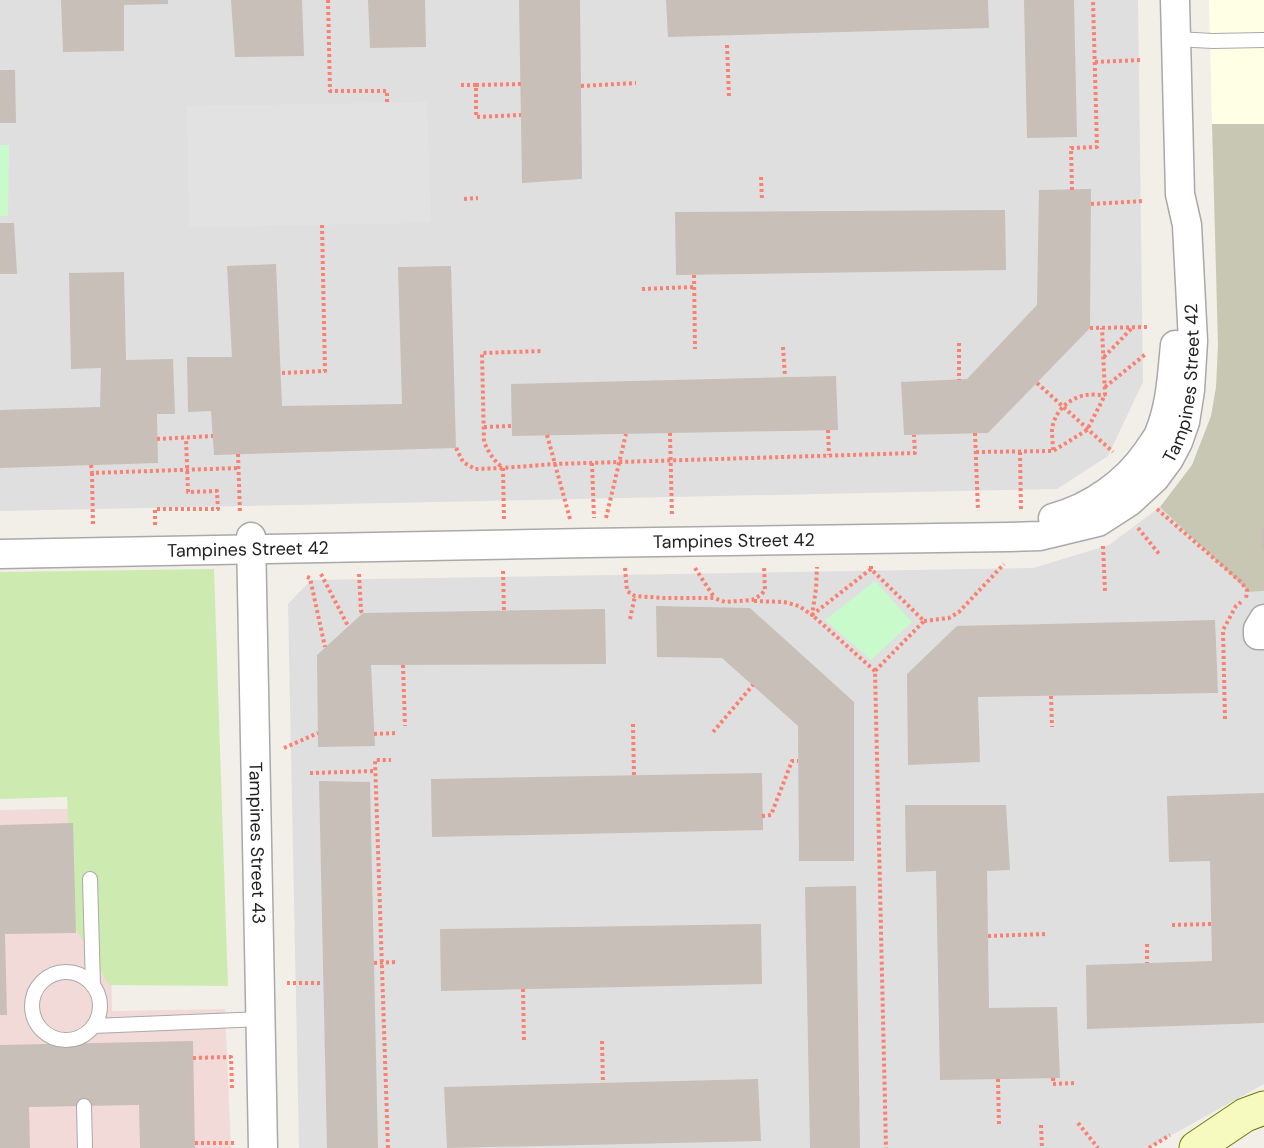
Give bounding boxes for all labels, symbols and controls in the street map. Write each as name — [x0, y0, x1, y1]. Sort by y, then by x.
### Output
street label: Tampines Street 42 — [1157, 303, 1205, 467]
street label: Tampines Street 42 — [653, 528, 815, 554]
street label: Tampines Street 42 — [167, 536, 329, 563]
street label: Tampines Street 43 — [243, 762, 271, 924]

